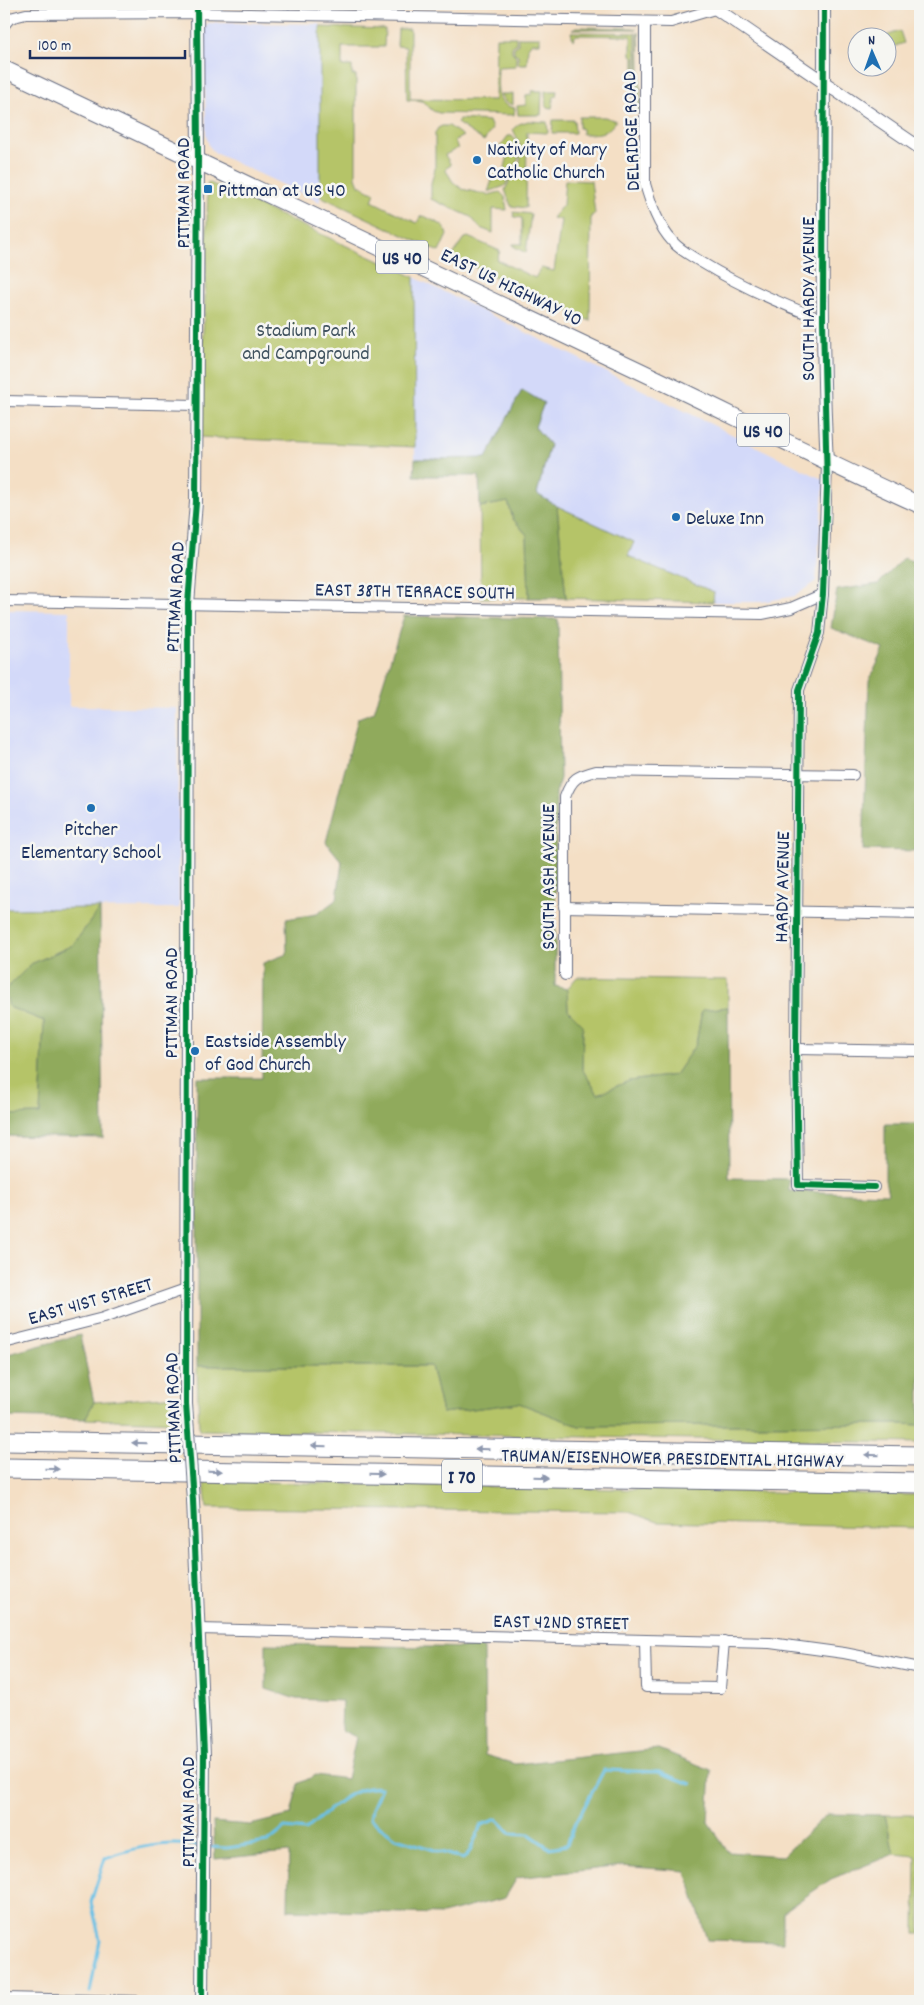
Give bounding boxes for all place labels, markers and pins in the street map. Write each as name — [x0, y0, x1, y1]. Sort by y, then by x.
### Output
place label: Nativity of Mary Catholic Church — [487, 137, 607, 188]
marker: Nativity of Mary Catholic Church — [471, 154, 483, 166]
place label: Pittman at US 40 — [218, 178, 346, 206]
marker: Pittman at US 40 — [202, 183, 214, 195]
place label: Deluxe Inn — [686, 506, 764, 534]
marker: Deluxe Inn — [670, 511, 682, 523]
marker: Pitcher Elementary School — [85, 802, 97, 814]
place label: Pitcher Elementary School — [21, 817, 161, 868]
place label: Eastside Assembly of God Church — [205, 1029, 347, 1080]
marker: Eastside Assembly of God Church — [189, 1045, 201, 1057]

